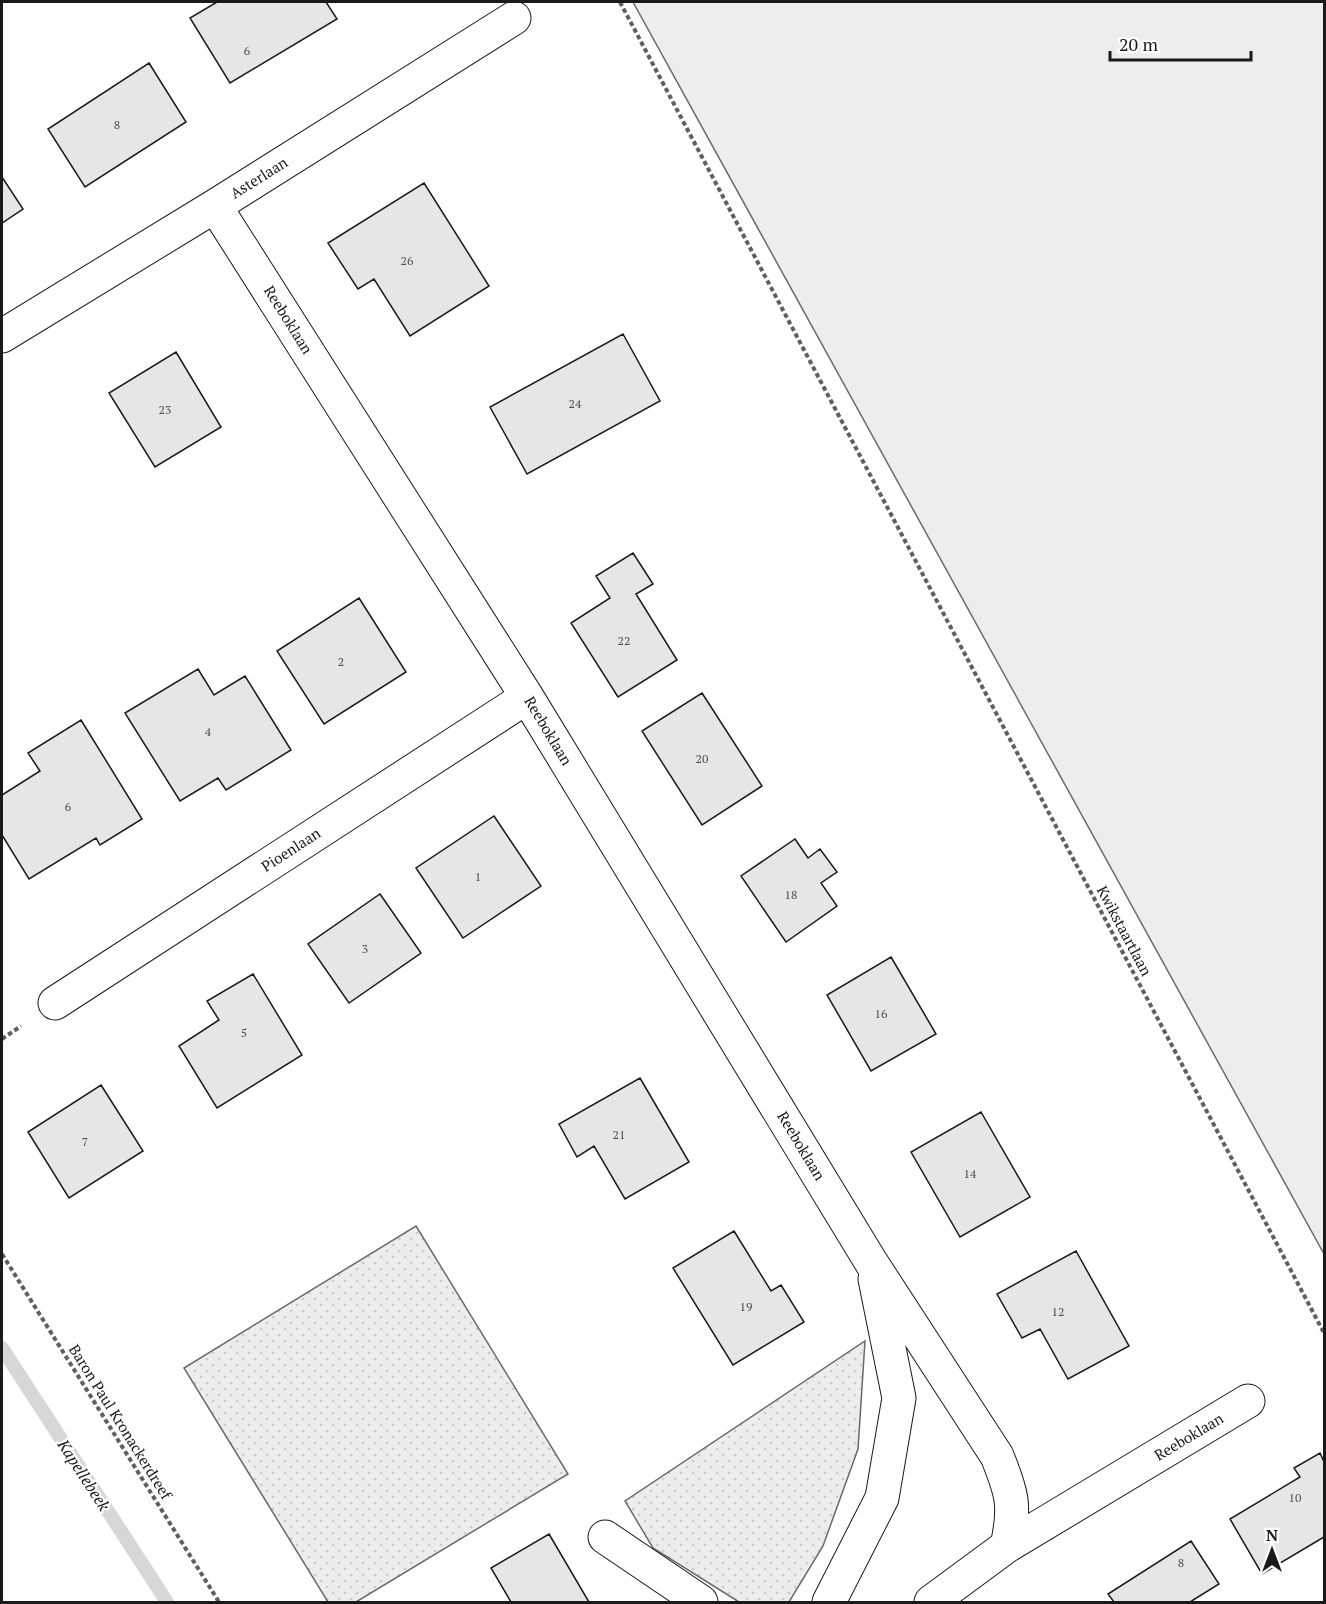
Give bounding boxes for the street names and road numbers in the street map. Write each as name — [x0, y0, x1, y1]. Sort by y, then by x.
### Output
street label: Asterlaan — [226, 152, 291, 203]
street label: Reeboklaan — [260, 281, 318, 358]
street label: Reeboklaan — [520, 692, 577, 769]
street label: Pioenlaan — [257, 823, 324, 876]
street label: Kwikstaartlaan — [1093, 882, 1157, 979]
street label: Reeboklaan — [773, 1107, 830, 1184]
street label: Baron Paul Kronackerdreef — [65, 1340, 177, 1503]
street label: Reeboklaan — [1150, 1408, 1227, 1465]

